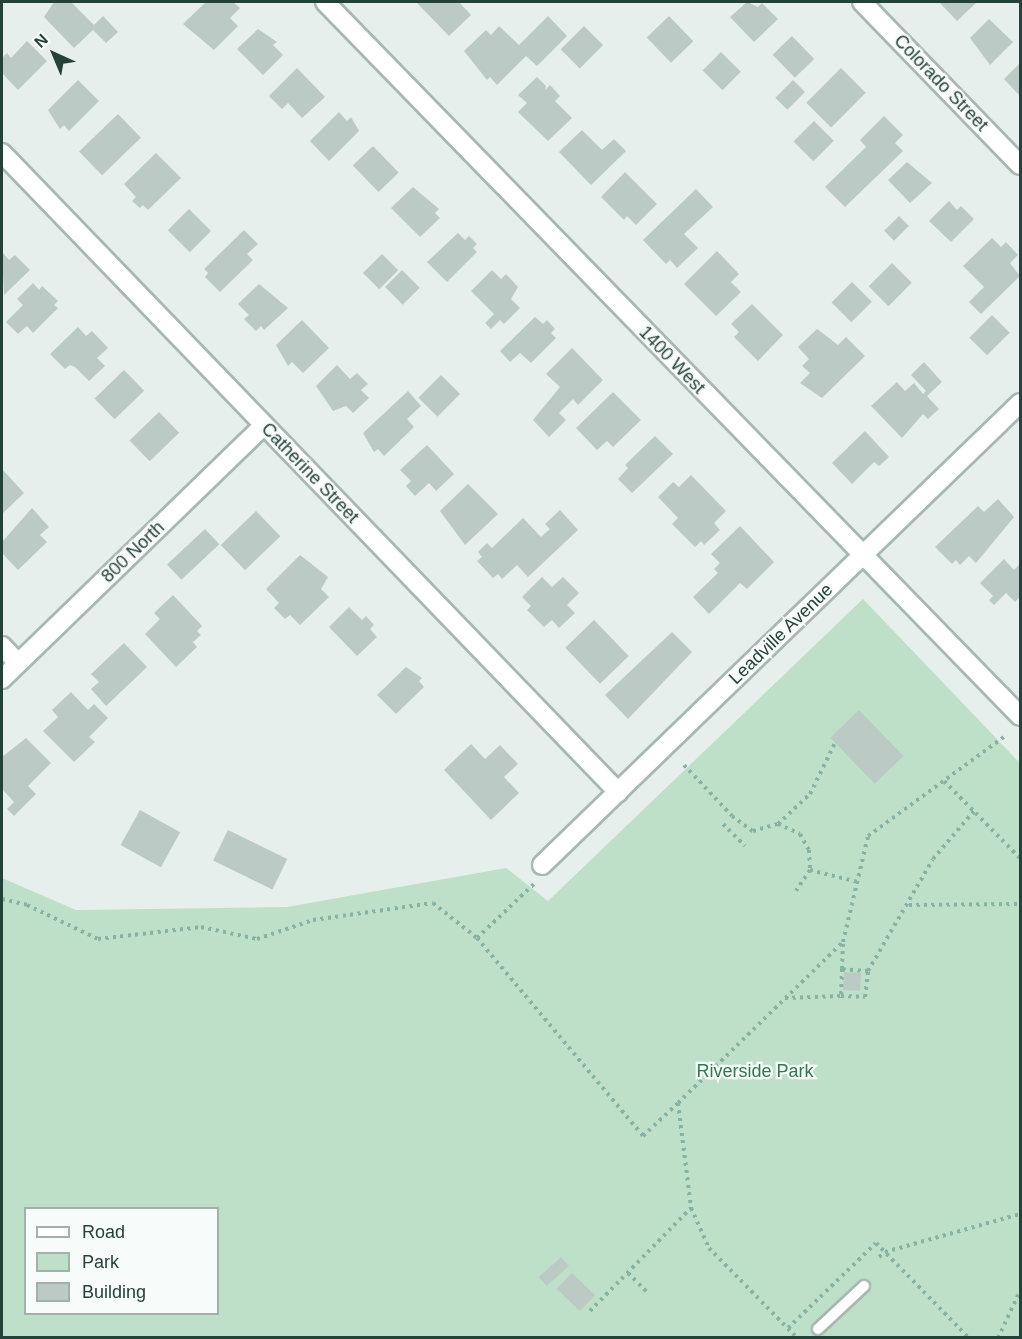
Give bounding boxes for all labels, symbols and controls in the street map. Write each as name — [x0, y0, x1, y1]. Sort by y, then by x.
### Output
north arrow — [24, 24, 84, 84]
street label: Colorado Street — [889, 30, 993, 136]
text: N — [31, 31, 51, 51]
street label: 1400 West — [634, 322, 710, 398]
street label: Catherine Street — [257, 418, 363, 528]
street label: 800 North — [97, 517, 169, 587]
street label: Leadville Avenue — [724, 579, 838, 689]
park label: Riverside Park — [696, 1060, 814, 1082]
legend — [24, 1207, 219, 1315]
text: Road — [82, 1222, 125, 1242]
text: Park — [82, 1252, 119, 1272]
text: Building — [82, 1282, 146, 1302]

